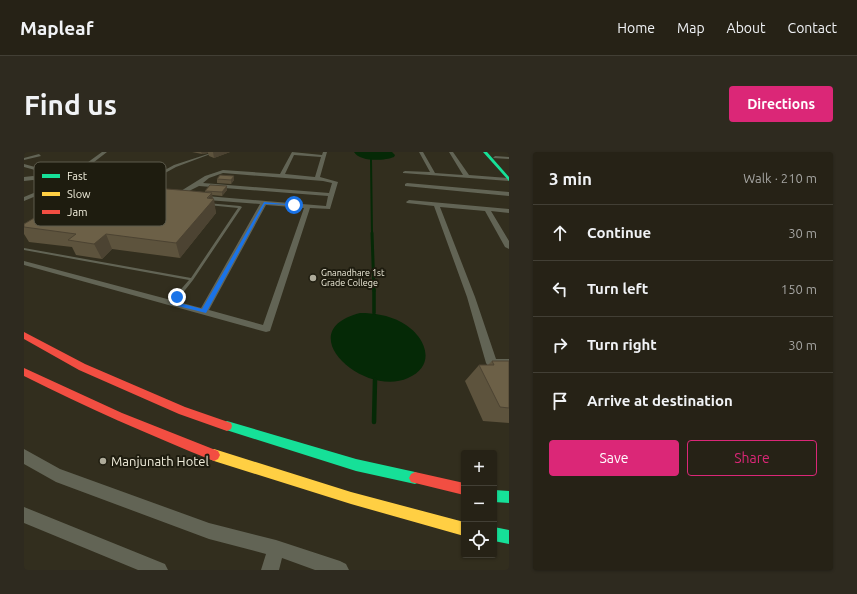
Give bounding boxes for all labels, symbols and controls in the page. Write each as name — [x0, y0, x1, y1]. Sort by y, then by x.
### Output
text: Mapleaf — [20, 17, 93, 39]
text: Home — [617, 20, 655, 36]
text: Map — [677, 20, 705, 36]
text: About — [727, 20, 766, 36]
text: Contact — [788, 20, 837, 36]
button: Directions — [729, 86, 833, 122]
text: Find us — [24, 89, 117, 120]
legend — [34, 162, 166, 226]
text: 3 min — [549, 169, 592, 188]
text: Fast — [67, 170, 88, 182]
text: Walk · 210 m — [743, 171, 817, 185]
text: Slow — [67, 188, 91, 200]
route start — [285, 196, 303, 214]
text: Jam — [67, 206, 88, 218]
icon: ahead — [549, 222, 571, 244]
text: Continue — [587, 224, 651, 241]
text: 30 m — [788, 226, 817, 240]
place label: Gnanadhare 1st Grade College — [321, 268, 385, 288]
marker: Gnanadhare 1st Grade College — [308, 273, 318, 283]
icon: left — [549, 278, 571, 300]
text: Turn left — [587, 280, 648, 297]
text: 150 m — [781, 282, 817, 296]
route end — [168, 288, 186, 306]
icon: right — [549, 334, 571, 356]
text: Turn right — [587, 336, 657, 353]
text: 30 m — [788, 338, 817, 352]
icon: arrive — [549, 390, 571, 412]
text: Arrive at destination — [587, 392, 733, 409]
button: Save — [549, 440, 679, 476]
button: Share — [687, 440, 817, 476]
map controls — [461, 450, 497, 558]
button: + — [461, 450, 497, 486]
place label: Manjunath Hotel — [111, 454, 210, 468]
marker: Manjunath Hotel — [98, 456, 108, 466]
button: − — [461, 486, 497, 522]
button: locate — [461, 522, 497, 558]

